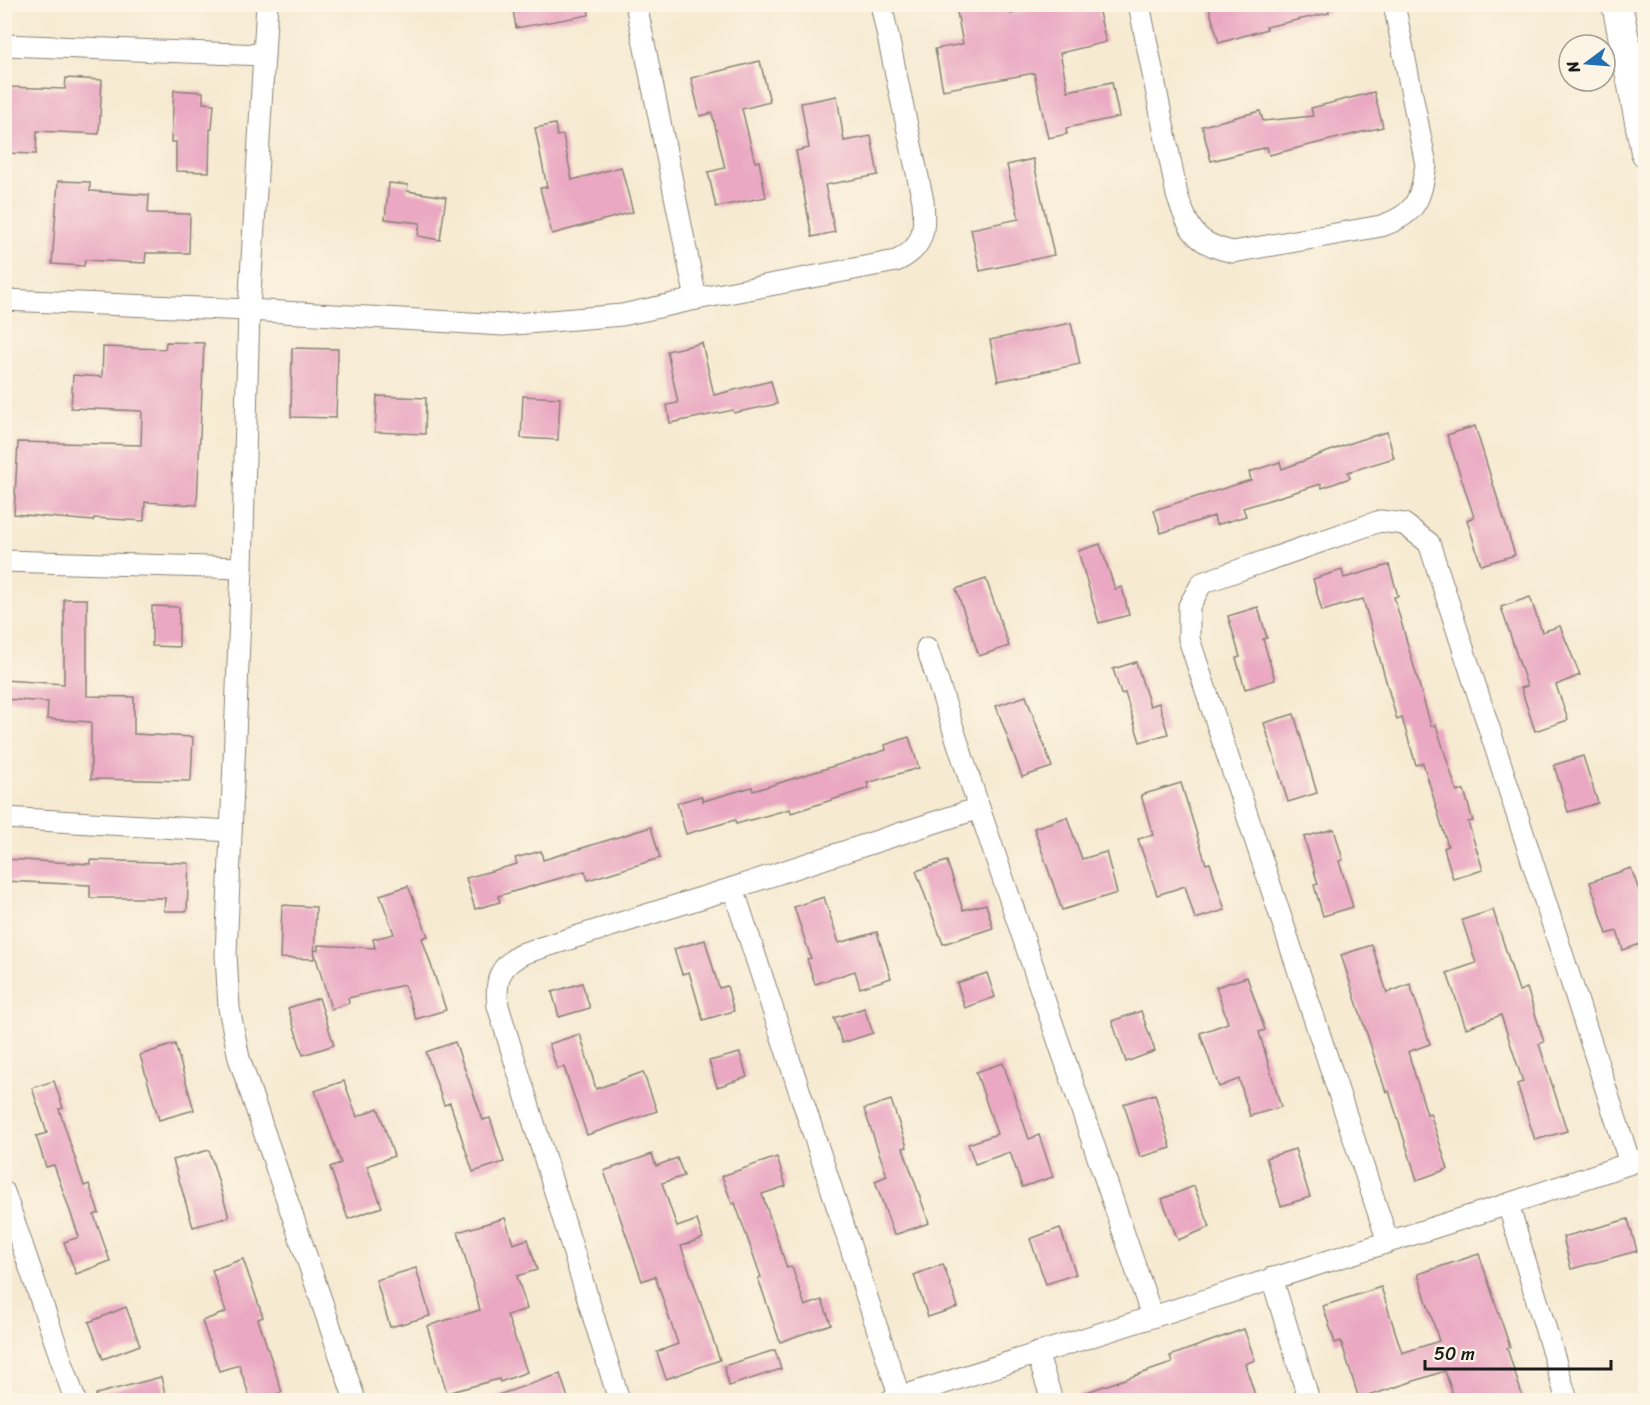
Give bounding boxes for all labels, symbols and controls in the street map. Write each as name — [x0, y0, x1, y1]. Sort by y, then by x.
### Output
north arrow — [1557, 33, 1617, 93]
text: N — [1557, 57, 1589, 77]
scale bar — [1425, 1333, 1611, 1371]
text: 50 m — [1434, 1338, 1475, 1370]

